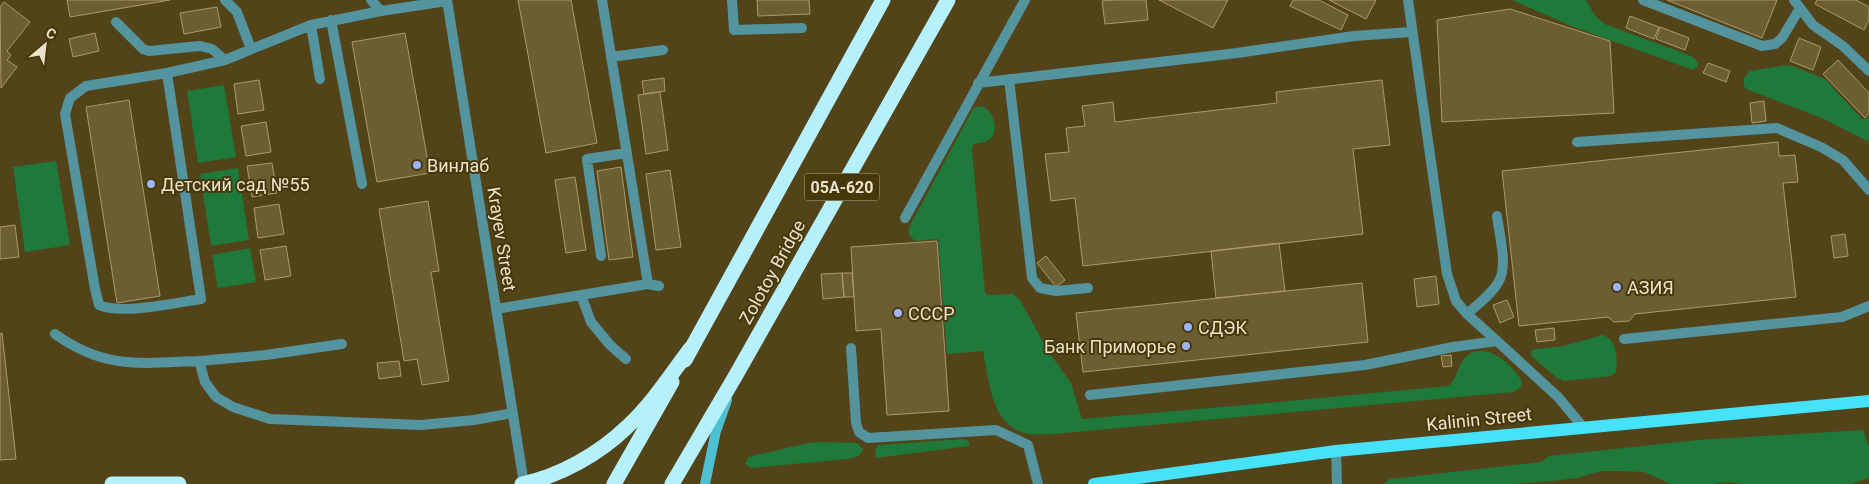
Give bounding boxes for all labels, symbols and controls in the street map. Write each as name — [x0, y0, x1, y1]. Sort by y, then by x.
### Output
north arrow — [20, 20, 70, 70]
text: С — [43, 24, 59, 43]
place label: Винлаб — [427, 155, 489, 176]
marker: Винлаб — [411, 159, 423, 171]
road number: 05А-620 — [804, 173, 880, 200]
place label: Детский сад №55 — [161, 174, 310, 195]
marker: Детский сад №55 — [145, 178, 157, 190]
street label: Krayev Street — [483, 185, 521, 293]
street label: Zolotoy Bridge — [735, 216, 809, 328]
place label: АЗИЯ — [1627, 277, 1674, 298]
marker: АЗИЯ — [1611, 281, 1623, 293]
place label: СССР — [908, 303, 955, 324]
marker: СССР — [892, 307, 904, 319]
place label: СДЭК — [1198, 317, 1247, 338]
marker: СДЭК — [1182, 321, 1194, 333]
place label: Банк Приморье — [1044, 336, 1176, 357]
marker: Банк Приморье — [1180, 340, 1192, 352]
street label: Kalinin Street — [1425, 403, 1533, 435]

